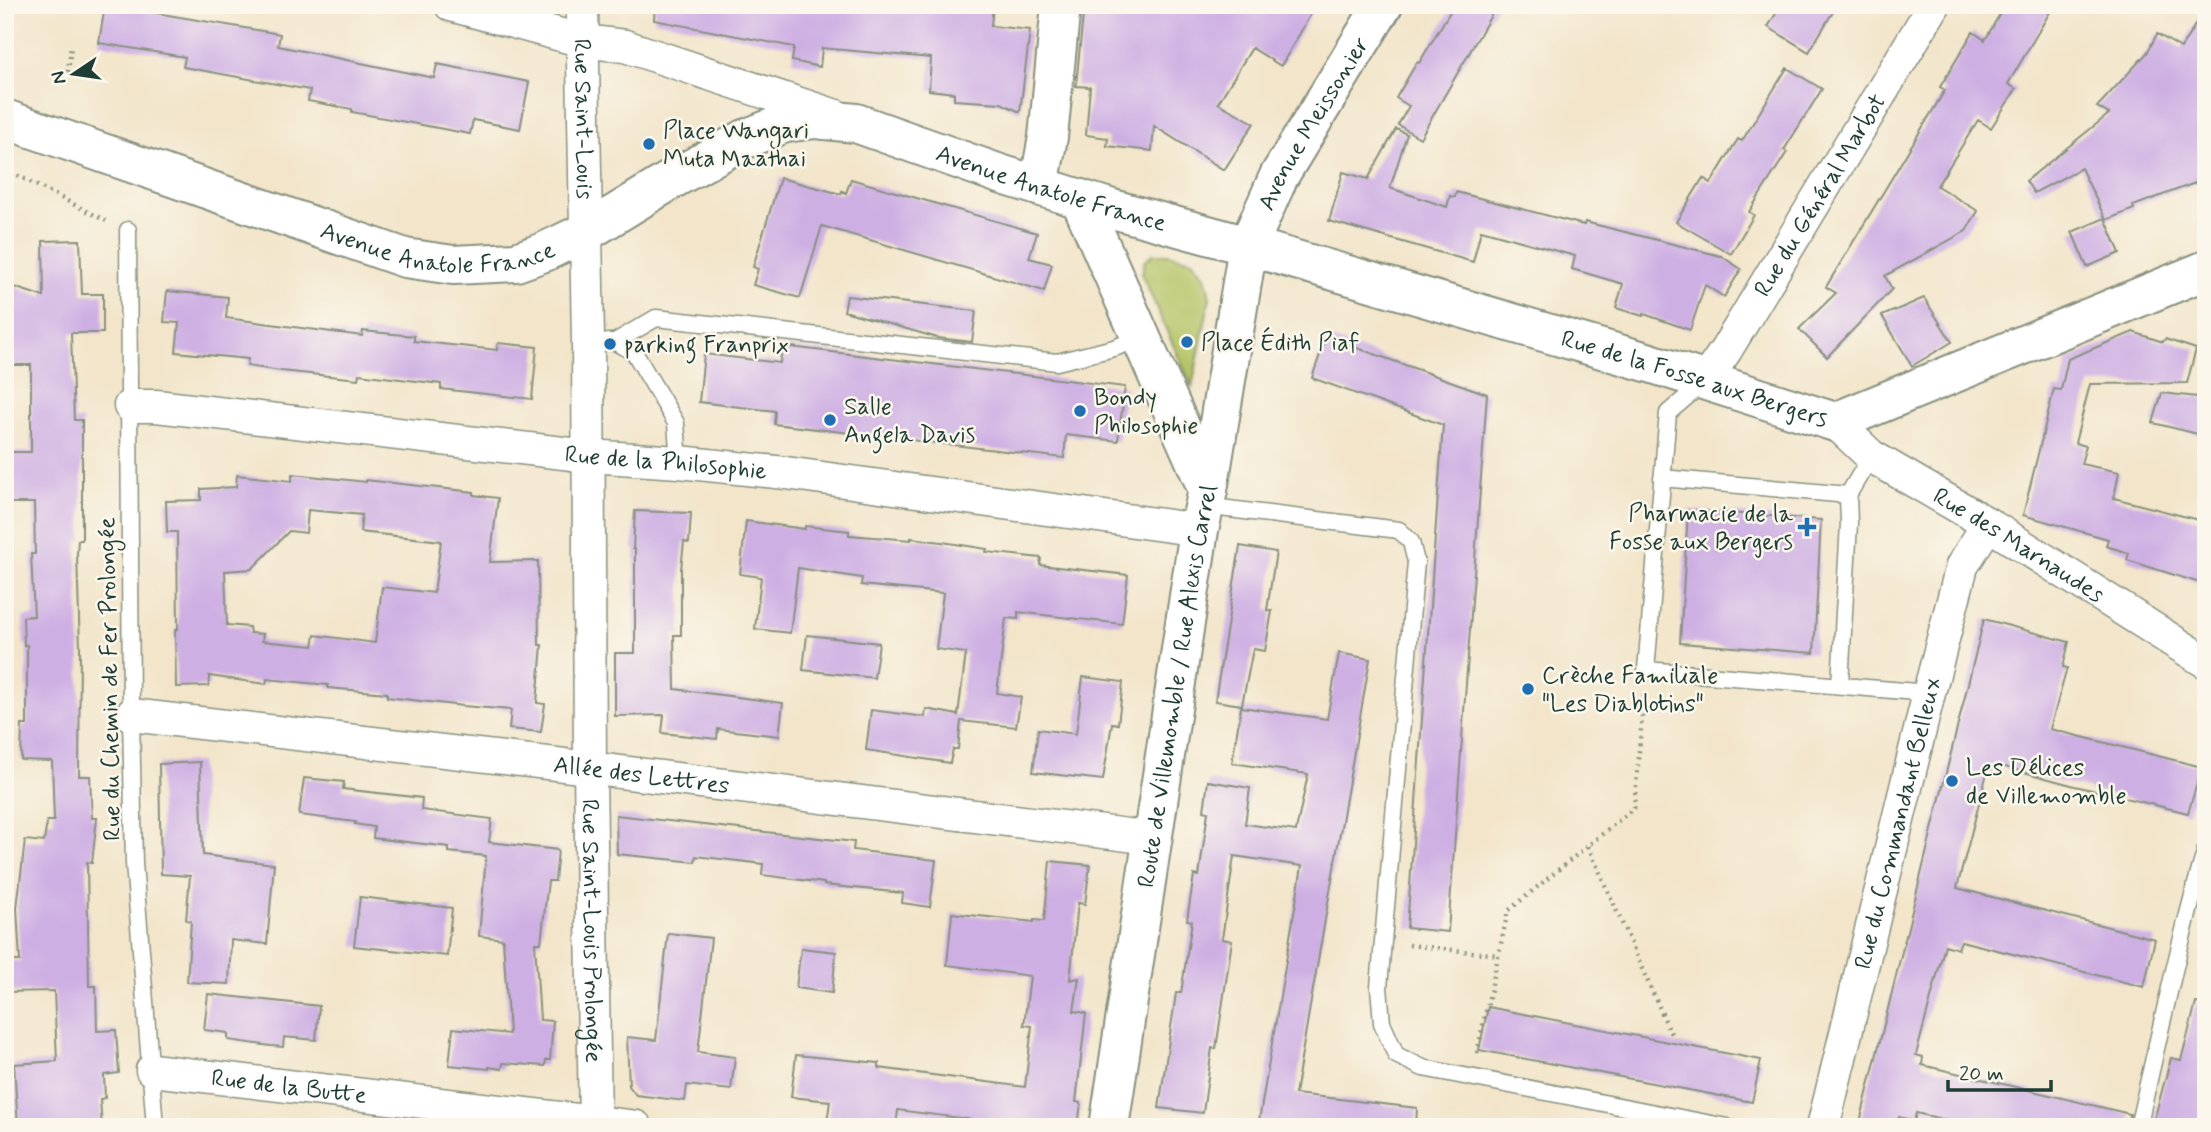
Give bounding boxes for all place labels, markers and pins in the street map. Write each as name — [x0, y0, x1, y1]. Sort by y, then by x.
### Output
place label: Place Wangari Muta Maathai — [663, 116, 809, 175]
marker: Place Wangari Muta Maathai — [641, 136, 657, 152]
place label: Place Édith Piaf — [1201, 326, 1359, 359]
place label: parking Franprix — [624, 330, 789, 364]
marker: Place Édith Piaf — [1179, 334, 1195, 350]
marker: parking Franprix — [602, 336, 618, 352]
place label: Bondy Philosophie — [1094, 383, 1198, 442]
place label: Salle Angela Davis — [844, 392, 975, 454]
marker: Bondy Philosophie — [1072, 403, 1088, 419]
marker: Salle Angela Davis — [822, 412, 838, 428]
place label: Pharmacie de la Fosse aux Bergers — [1609, 499, 1794, 558]
marker: Pharmacie de la Fosse aux Bergers — [1799, 519, 1815, 535]
place label: Crèche Familiale "Les Diablotins" — [1542, 661, 1718, 720]
marker: Crèche Familiale "Les Diablotins" — [1520, 681, 1536, 697]
place label: Les Délices de Villemomble — [1966, 753, 2127, 812]
marker: Les Délices de Villemomble — [1944, 773, 1960, 789]

